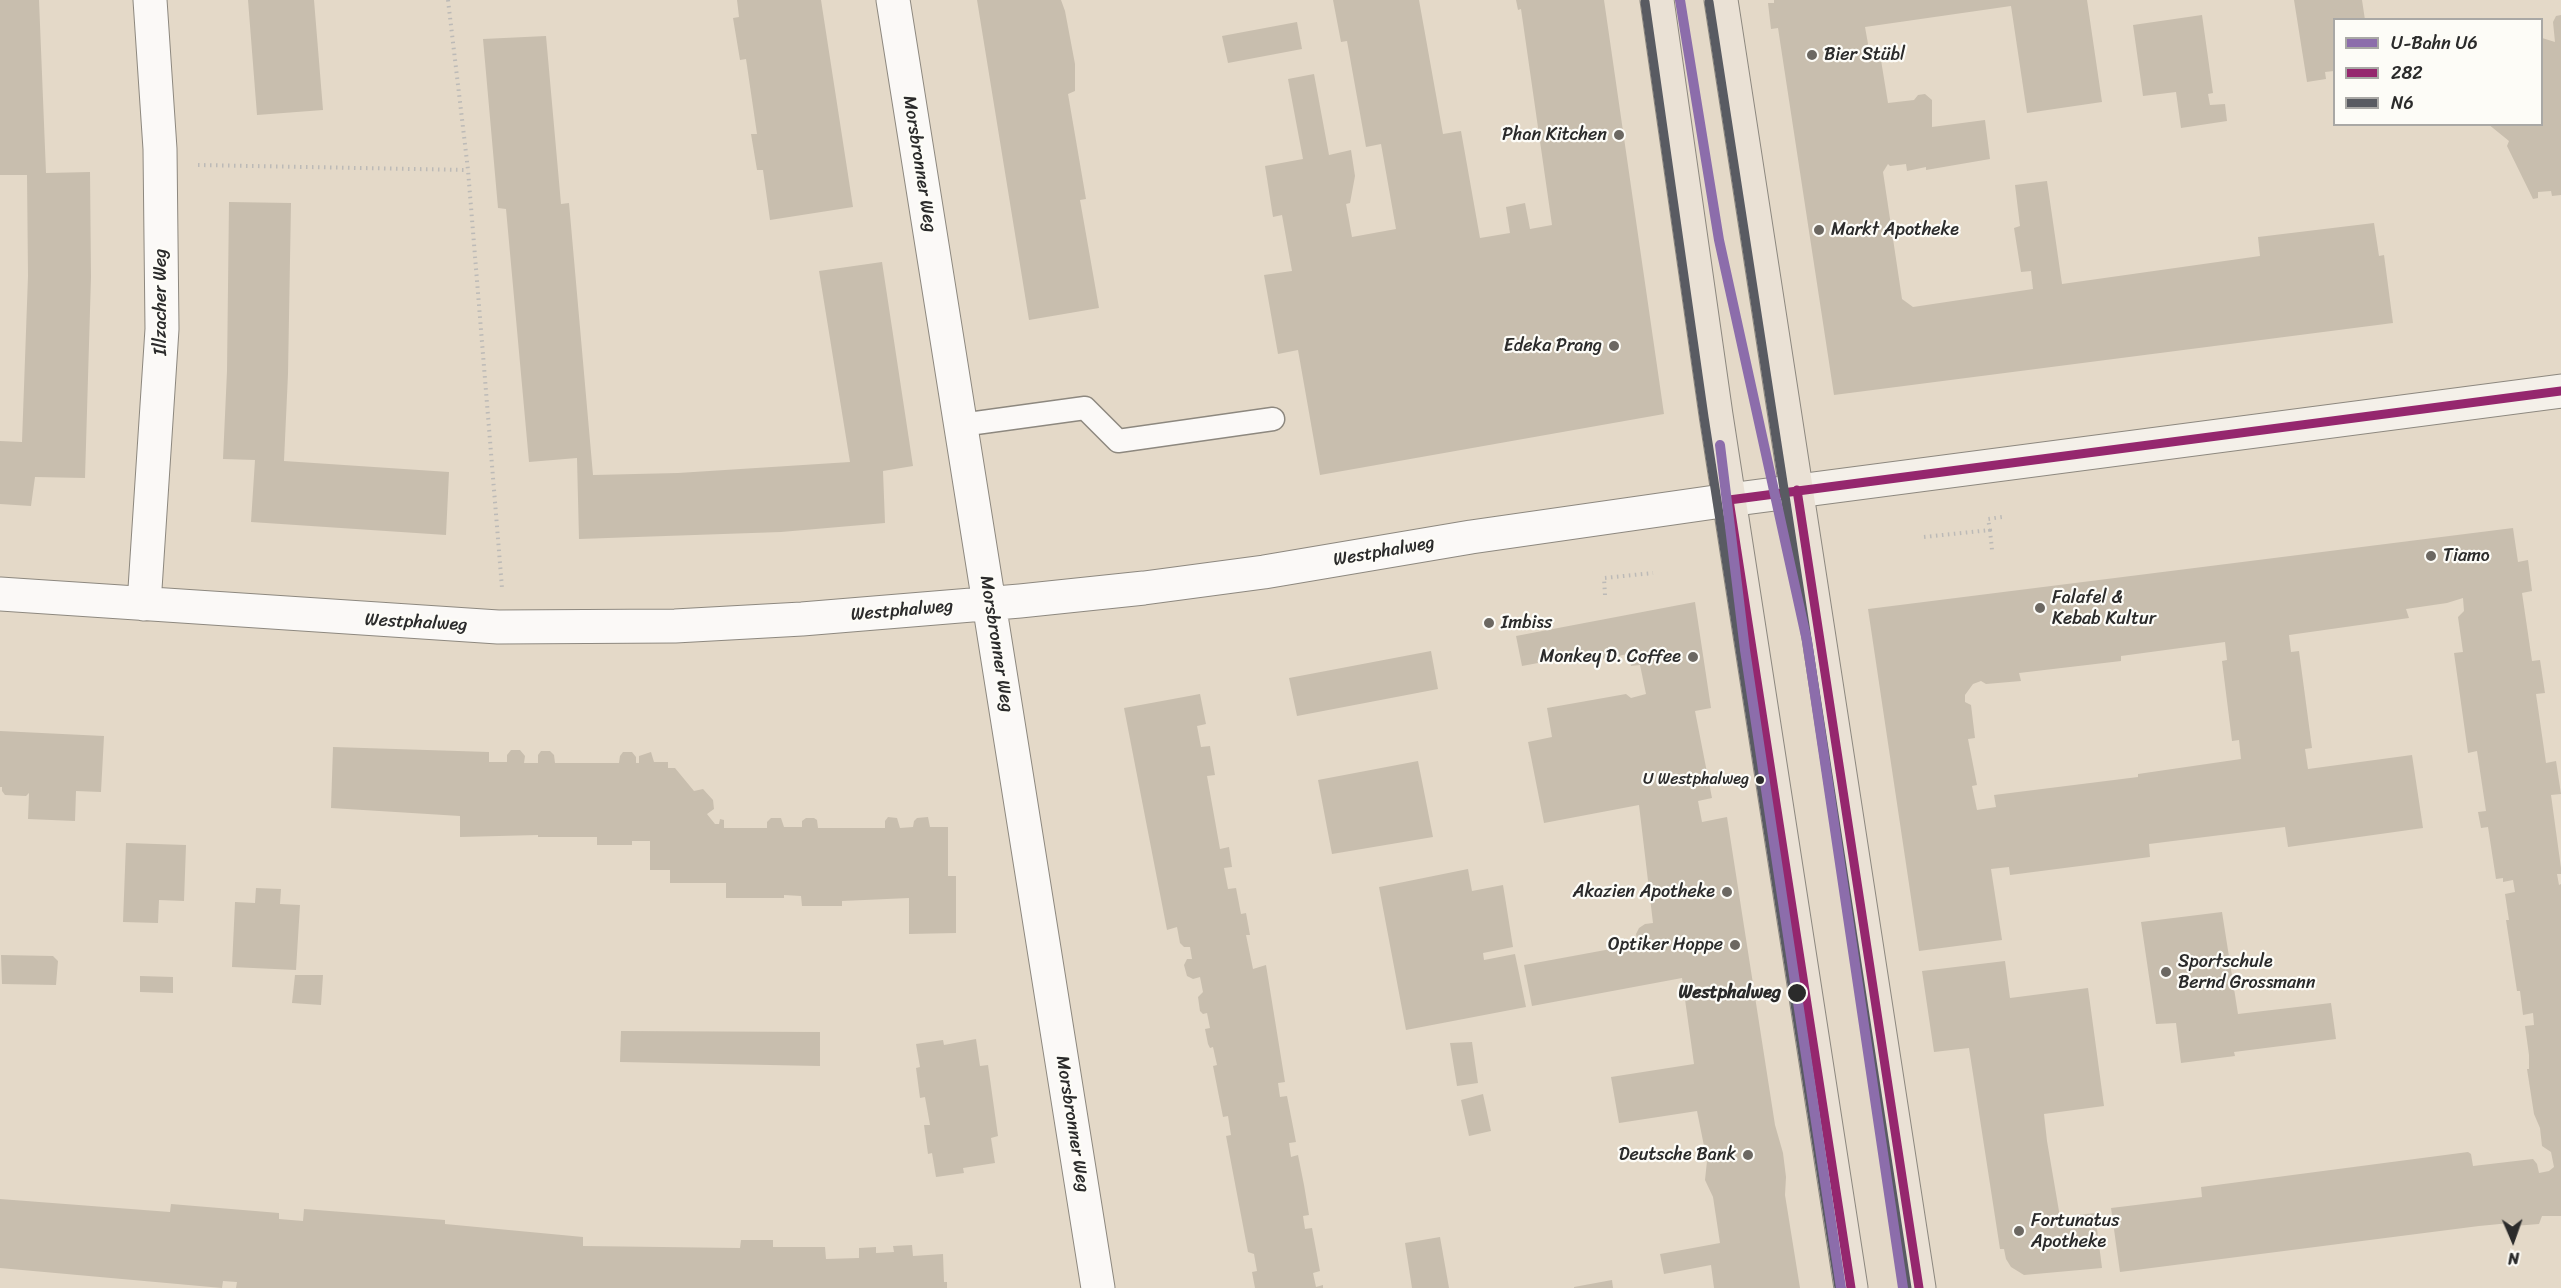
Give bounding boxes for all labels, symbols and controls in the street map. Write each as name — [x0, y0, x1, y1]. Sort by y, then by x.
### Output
legend — [2333, 18, 2543, 126]
text: U-Bahn U6 — [2391, 27, 2478, 59]
place label: Bier Stübl — [1824, 44, 1905, 66]
marker: Bier Stübl — [1805, 48, 1819, 62]
text: 282 — [2391, 57, 2423, 89]
text: N6 — [2391, 87, 2414, 119]
street label: Morsbronner Weg — [898, 94, 940, 234]
place label: Phan Kitchen — [1502, 124, 1607, 146]
marker: Phan Kitchen — [1612, 128, 1626, 142]
place label: Markt Apotheke — [1831, 219, 1959, 241]
marker: Markt Apotheke — [1812, 223, 1826, 237]
street label: Illzacher Weg — [150, 249, 172, 355]
place label: Edeka Prang — [1504, 335, 1602, 357]
marker: Edeka Prang — [1607, 339, 1621, 353]
street label: Westphalweg — [1332, 532, 1436, 572]
place label: Tiamo — [2443, 545, 2490, 567]
marker: Tiamo — [2424, 549, 2438, 563]
street label: Morsbronner Weg — [975, 574, 1017, 714]
place label: Falafel & Kebab Kultur — [2052, 587, 2156, 630]
street label: Westphalweg — [850, 596, 954, 626]
marker: Falafel & Kebab Kultur — [2033, 601, 2047, 615]
street label: Westphalweg — [364, 610, 468, 636]
place label: Imbiss — [1501, 612, 1552, 634]
marker: Imbiss — [1482, 616, 1496, 630]
place label: Monkey D. Coffee — [1540, 646, 1681, 668]
marker: Monkey D. Coffee — [1686, 650, 1700, 664]
place label: U Westphalweg — [1643, 770, 1749, 790]
marker: U Westphalweg — [1754, 774, 1766, 786]
place label: Akazien Apotheke — [1573, 881, 1715, 903]
marker: Akazien Apotheke — [1720, 885, 1734, 899]
place label: Optiker Hoppe — [1608, 934, 1723, 956]
marker: Optiker Hoppe — [1728, 938, 1742, 952]
place label: Sportschule Bernd Grossmann — [2178, 951, 2316, 994]
marker: Sportschule Bernd Grossmann — [2159, 965, 2173, 979]
place label: Westphalweg — [1678, 982, 1781, 1004]
marker: Westphalweg — [1786, 982, 1808, 1004]
street label: Morsbronner Weg — [1051, 1054, 1093, 1194]
place label: Deutsche Bank — [1619, 1144, 1736, 1166]
marker: Deutsche Bank — [1741, 1148, 1755, 1162]
place label: Fortunatus Apotheke — [2031, 1210, 2119, 1252]
north arrow — [2483, 1210, 2543, 1270]
marker: Fortunatus Apotheke — [2012, 1224, 2026, 1238]
text: N — [2508, 1244, 2520, 1273]

